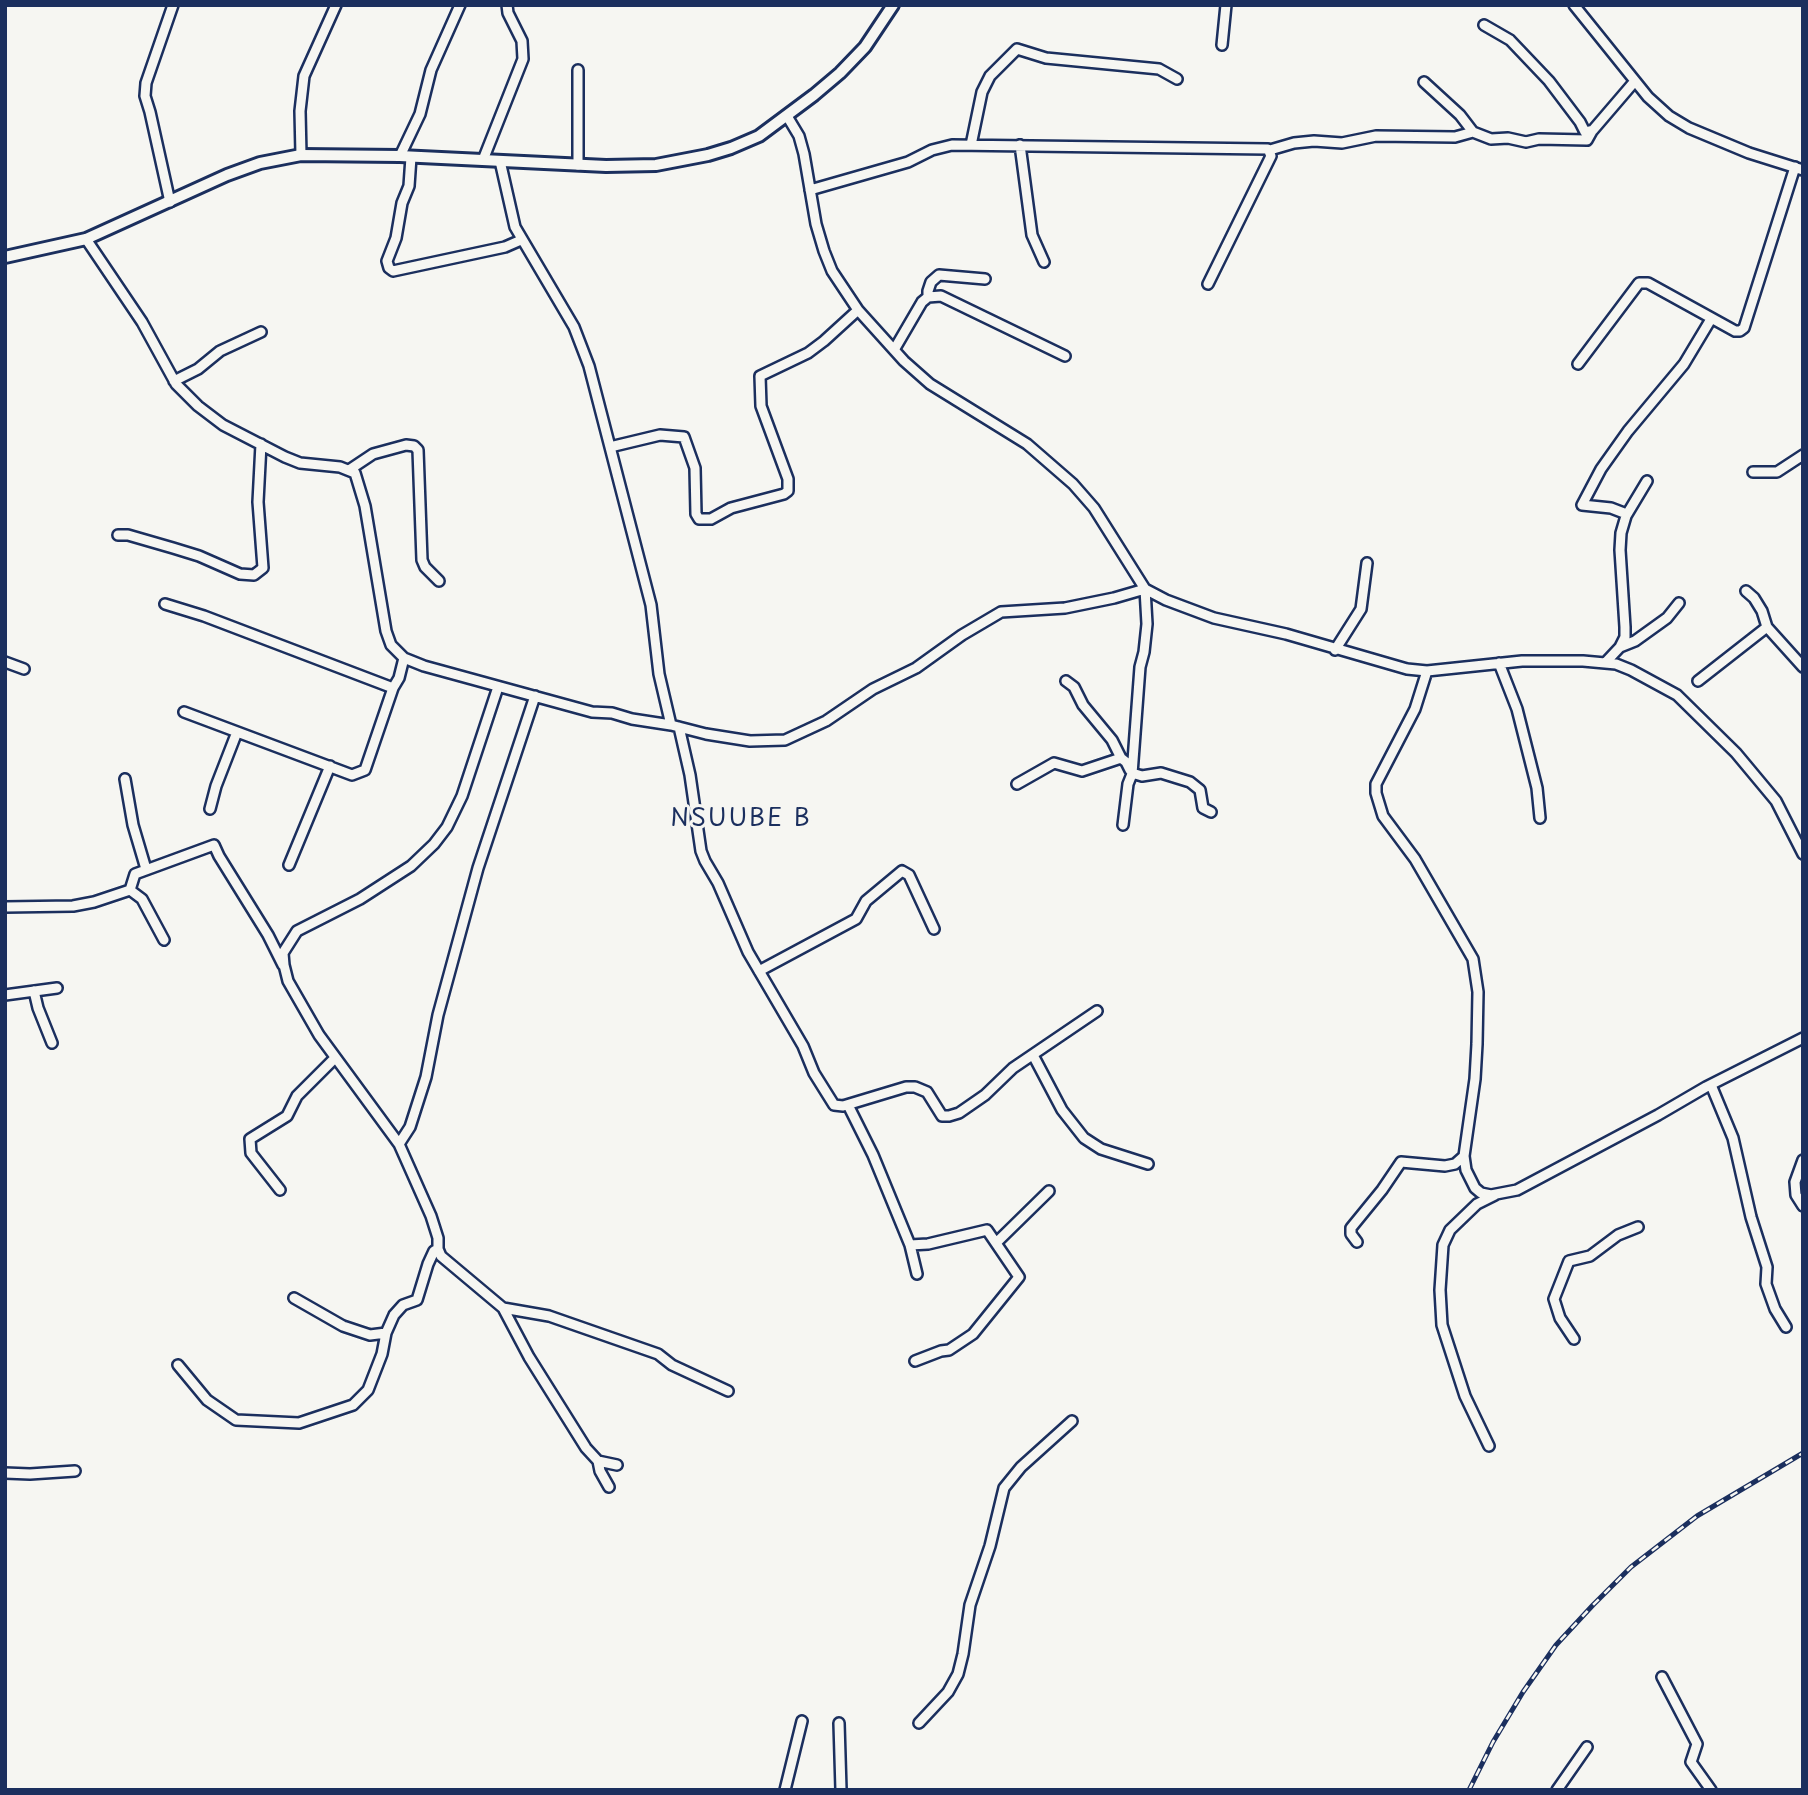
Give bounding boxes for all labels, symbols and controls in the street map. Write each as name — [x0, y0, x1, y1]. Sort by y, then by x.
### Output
district label: NSUUBE B — [671, 805, 811, 833]

